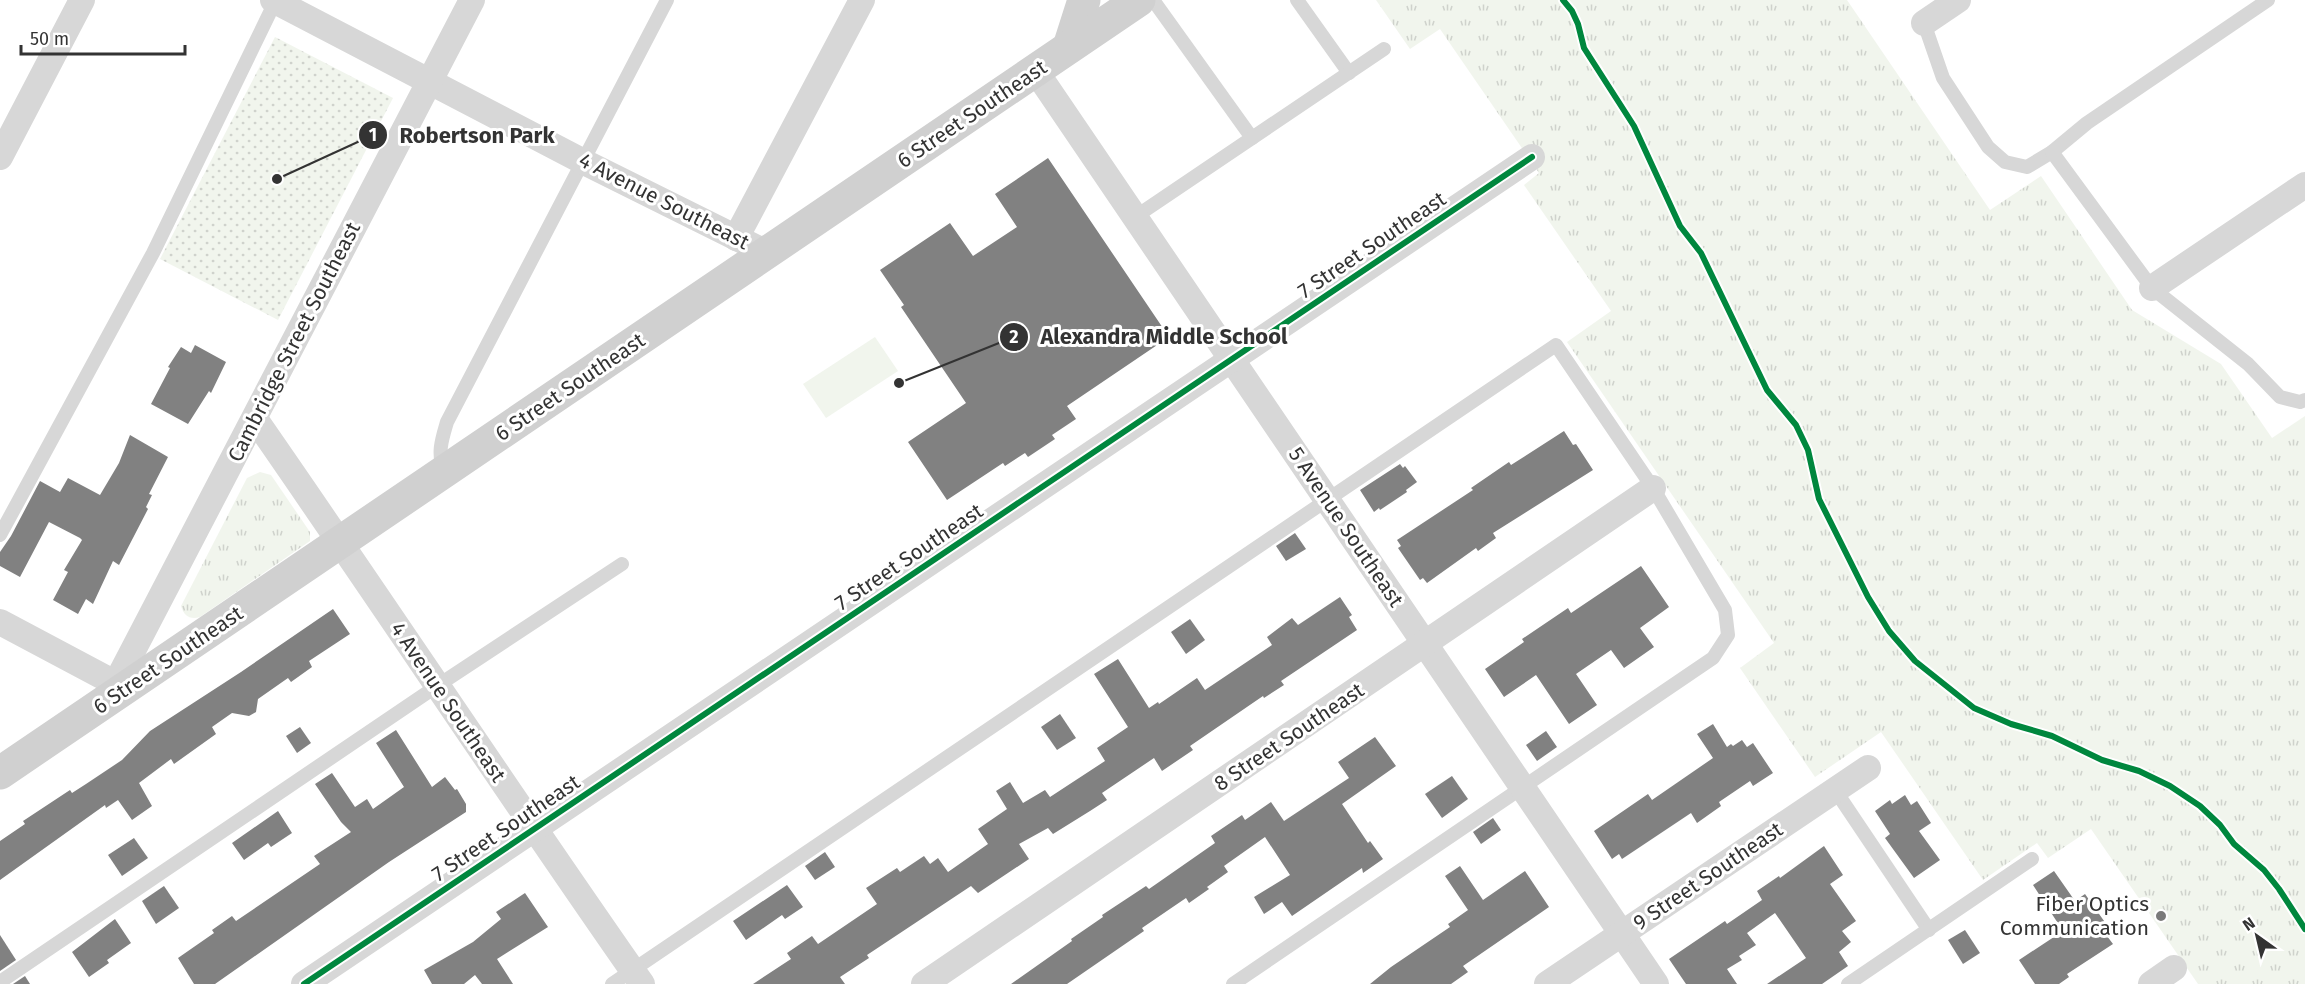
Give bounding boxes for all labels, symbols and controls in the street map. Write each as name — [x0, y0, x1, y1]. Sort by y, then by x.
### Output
scale bar — [21, 18, 184, 56]
text: 50 m — [30, 28, 69, 50]
street label: 6 Street Southeast — [892, 54, 1052, 174]
callout: Robertson Park — [358, 115, 567, 155]
text: Robertson Park — [399, 122, 555, 149]
text: 1 — [369, 124, 377, 146]
street label: 4 Avenue Southeast — [574, 147, 754, 255]
street label: 7 Street Southeast — [1293, 186, 1451, 304]
street label: Cambridge Street Southeast — [222, 217, 366, 466]
callout: Alexandra Middle School — [999, 317, 1300, 357]
text: Alexandra Middle School — [1039, 323, 1288, 350]
text: 2 — [1009, 326, 1019, 348]
street label: 6 Street Southeast — [490, 327, 650, 447]
street label: 5 Avenue Southeast — [1283, 442, 1409, 612]
street label: 7 Street Southeast — [830, 498, 988, 616]
street label: 6 Street Southeast — [88, 600, 248, 720]
street label: 4 Avenue Southeast — [385, 617, 511, 787]
street label: 8 Street Southeast — [1209, 677, 1369, 797]
street label: 7 Street Southeast — [427, 769, 585, 887]
street label: 9 Street Southeast — [1628, 816, 1788, 936]
place label: Fiber Optics Communication — [2000, 891, 2149, 941]
north arrow — [2227, 906, 2287, 966]
marker: Fiber Optics Communication — [2154, 909, 2168, 923]
text: N — [2239, 913, 2259, 935]

